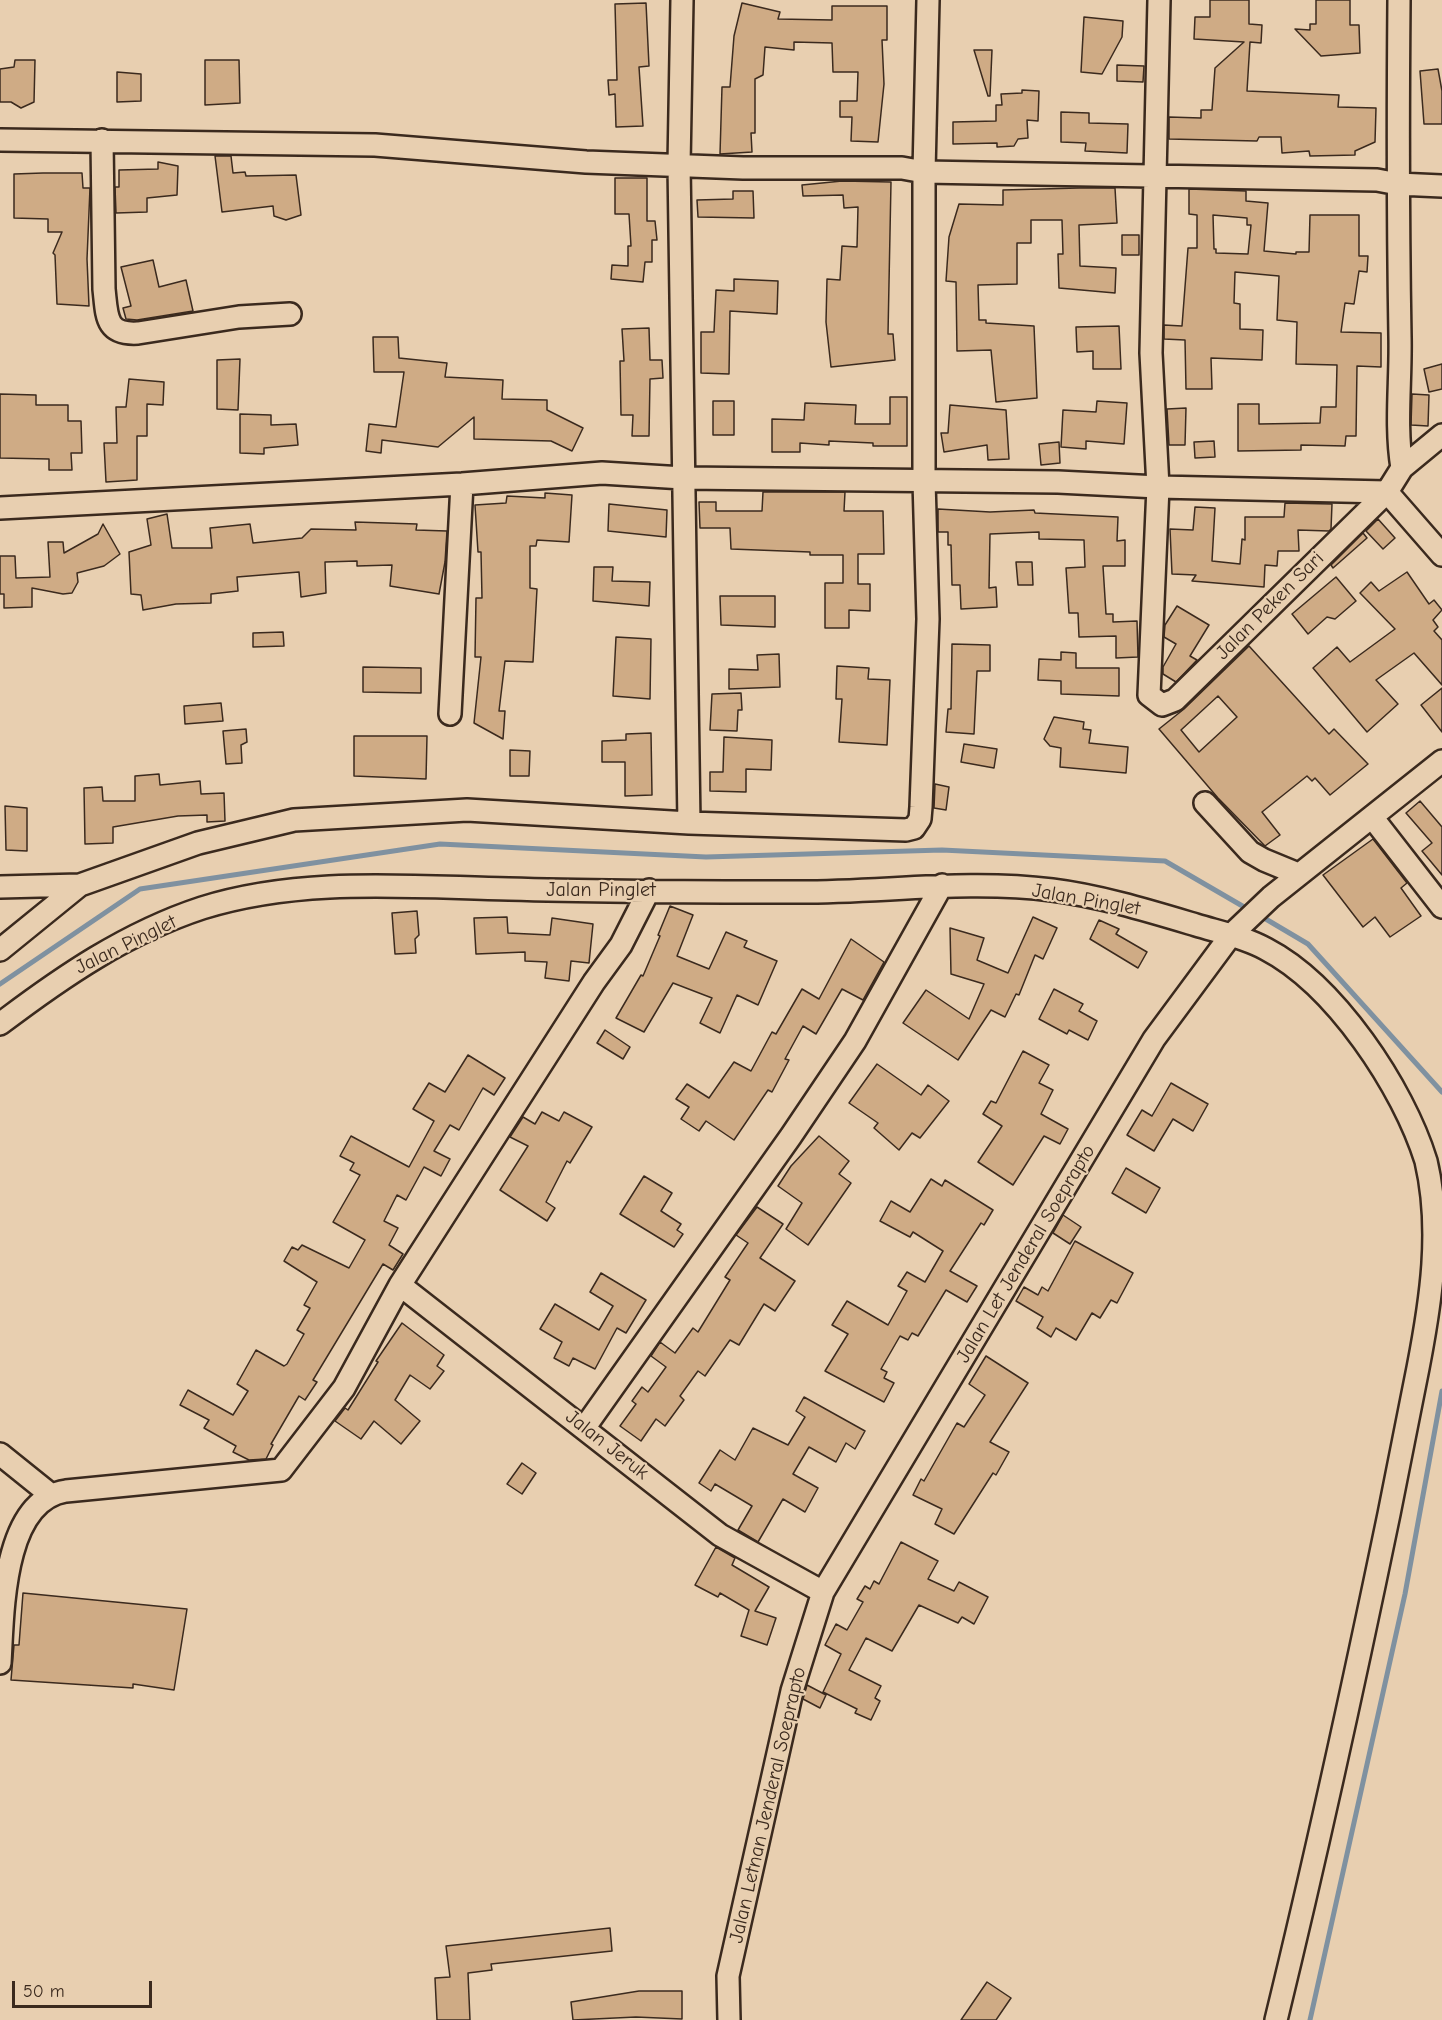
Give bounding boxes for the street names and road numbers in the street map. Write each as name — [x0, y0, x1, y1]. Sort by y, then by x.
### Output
street label: Jalan Peken Sari — [1211, 547, 1329, 665]
street label: Jalan Pinglet — [546, 878, 656, 902]
street label: Jalan Pinglet — [1030, 879, 1142, 921]
street label: Jalan Pinglet — [72, 910, 180, 980]
street label: Jalan Let Jenderal Soeprapto — [951, 1141, 1101, 1367]
street label: Jalan Jeruk — [561, 1405, 653, 1485]
street label: Jalan Letnan Jenderal Soeprapto — [725, 1665, 811, 1945]

